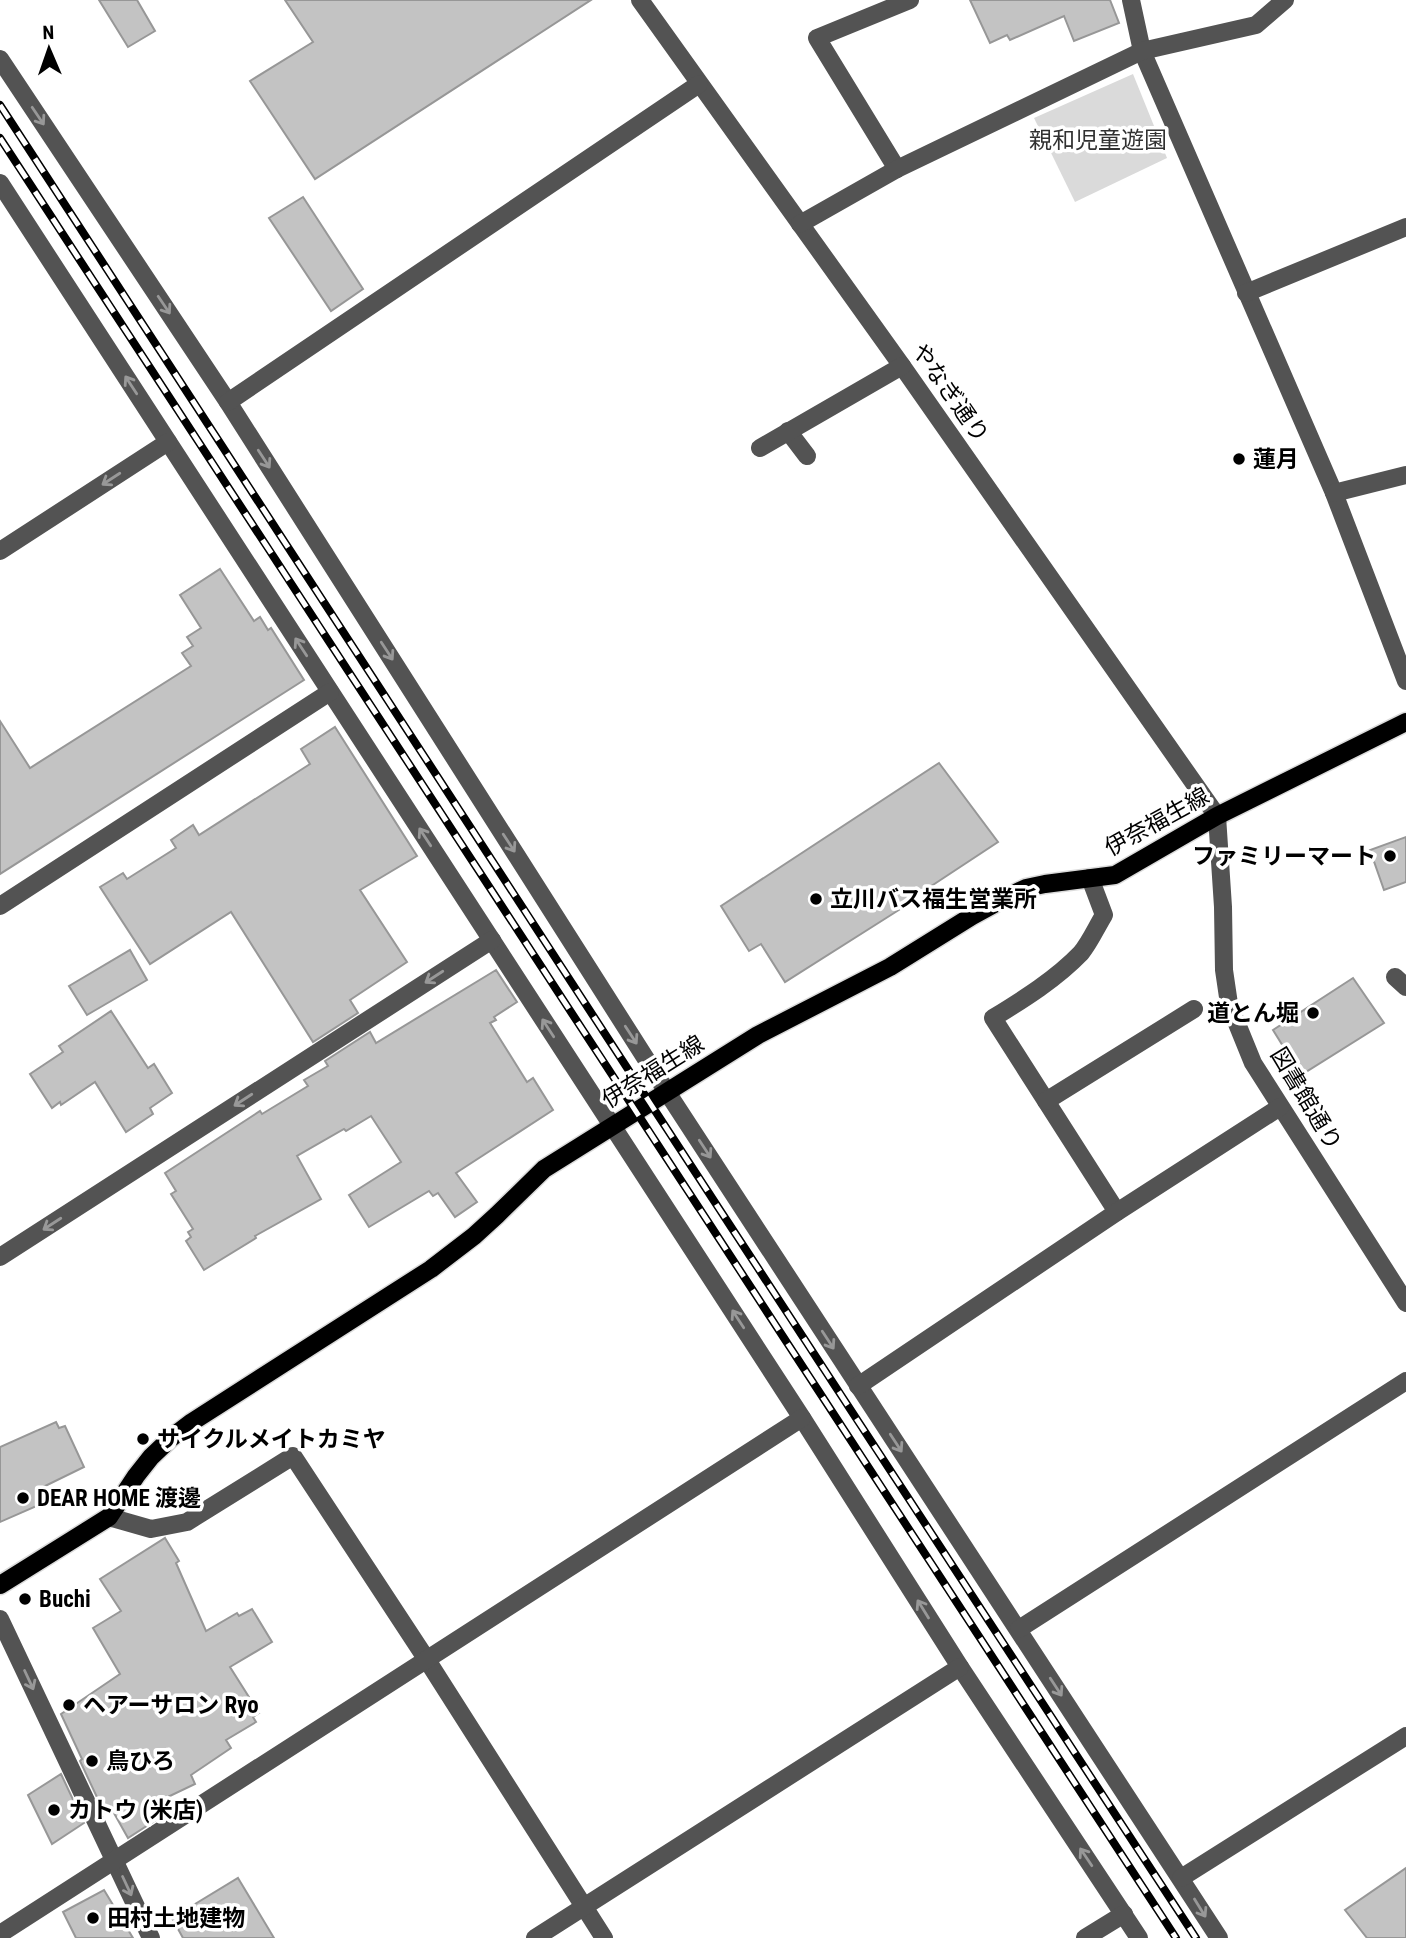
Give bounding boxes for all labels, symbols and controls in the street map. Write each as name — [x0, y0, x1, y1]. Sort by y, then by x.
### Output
north arrow — [14, 14, 84, 84]
text: N — [42, 21, 55, 44]
one-way arrow — [31, 105, 45, 125]
park label: 親和児童遊園 — [1029, 127, 1167, 154]
one-way arrow — [156, 295, 171, 314]
street label: やなぎ通り — [906, 338, 994, 448]
one-way arrow — [124, 375, 138, 395]
place label: 蓮月 — [1253, 446, 1299, 473]
one-way arrow — [258, 449, 272, 469]
marker: 蓮月 — [1231, 451, 1247, 467]
one-way arrow — [102, 472, 121, 486]
one-way arrow — [294, 637, 308, 657]
one-way arrow — [380, 641, 394, 661]
street label: 伊奈福生線 — [1100, 782, 1214, 862]
one-way arrow — [418, 828, 432, 848]
one-way arrow — [502, 833, 516, 852]
place label: ファミリーマート — [1192, 843, 1376, 870]
marker: ファミリーマート — [1382, 848, 1398, 864]
place label: 立川バス福生営業所 — [830, 886, 1037, 913]
marker: 立川バス福生営業所 — [808, 891, 824, 907]
one-way arrow — [425, 970, 445, 984]
place label: 道とん堀 — [1207, 1000, 1299, 1027]
marker: 道とん堀 — [1305, 1005, 1321, 1021]
one-way arrow — [541, 1019, 555, 1039]
one-way arrow — [624, 1025, 639, 1044]
street label: 伊奈福生線 — [597, 1030, 709, 1114]
street label: 図書館通り — [1265, 1043, 1347, 1155]
one-way arrow — [234, 1093, 253, 1108]
one-way arrow — [697, 1139, 712, 1158]
one-way arrow — [43, 1216, 62, 1231]
one-way arrow — [730, 1310, 744, 1330]
one-way arrow — [821, 1330, 836, 1349]
place label: サイクルメイトカミヤ — [157, 1426, 386, 1453]
marker: サイクルメイトカミヤ — [135, 1431, 151, 1447]
one-way arrow — [888, 1433, 903, 1452]
place label: DEAR HOME 渡邊 — [37, 1485, 201, 1512]
marker: DEAR HOME 渡邊 — [15, 1490, 31, 1506]
place label: Buchi — [39, 1586, 91, 1613]
marker: Buchi — [17, 1591, 33, 1607]
one-way arrow — [916, 1600, 930, 1620]
one-way arrow — [23, 1669, 36, 1691]
one-way arrow — [1050, 1676, 1064, 1696]
place label: ヘアーサロン Ryo — [83, 1692, 259, 1719]
marker: ヘアーサロン Ryo — [61, 1697, 77, 1713]
place label: 鳥ひろ — [106, 1748, 175, 1775]
marker: 鳥ひろ — [84, 1753, 100, 1769]
place label: カトウ (米店) — [68, 1797, 203, 1824]
marker: カトウ (米店) — [46, 1802, 62, 1818]
one-way arrow — [1079, 1848, 1093, 1867]
one-way arrow — [120, 1875, 134, 1896]
one-way arrow — [1193, 1897, 1207, 1917]
place label: 田村土地建物 — [107, 1905, 245, 1932]
marker: 田村土地建物 — [85, 1910, 101, 1926]

